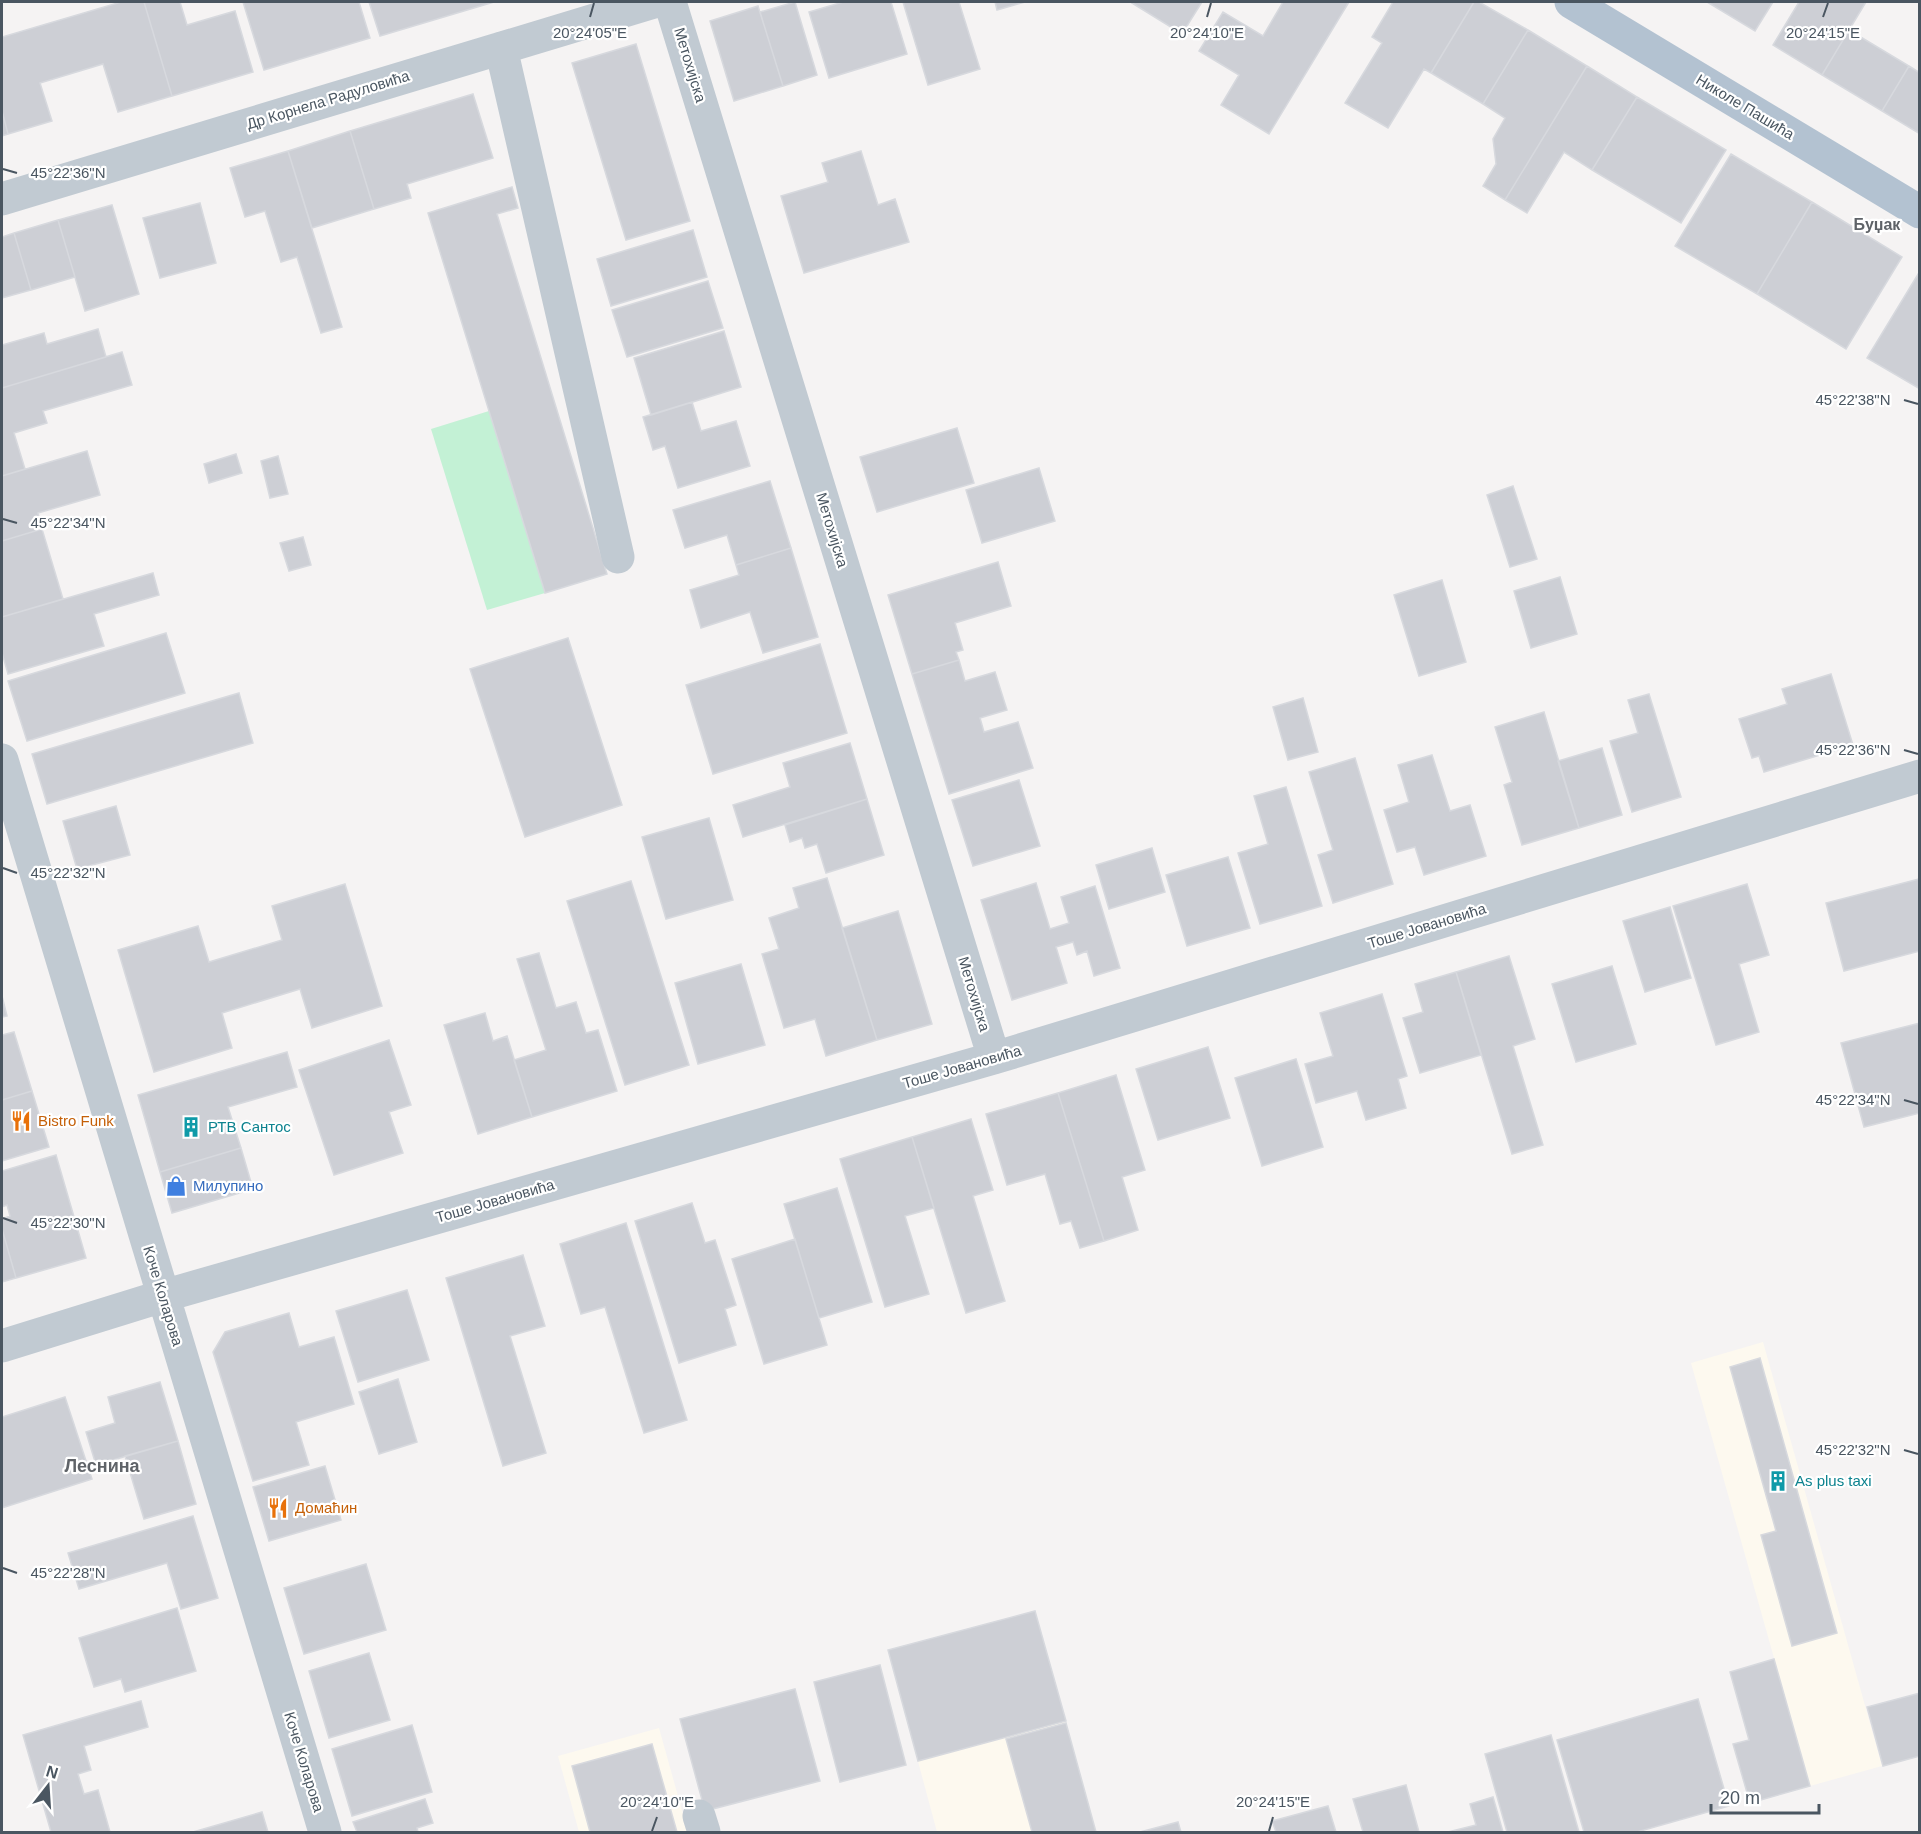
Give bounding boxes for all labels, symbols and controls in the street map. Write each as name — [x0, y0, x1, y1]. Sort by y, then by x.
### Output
text: 20°24'05"E — [553, 24, 627, 41]
text: 20°24'10"E — [1170, 24, 1244, 41]
text: 20°24'15"E — [1786, 24, 1860, 41]
street label: Метохијска — [671, 25, 710, 105]
street label: Др Корнела Радуловића — [244, 66, 412, 132]
street label: Николе Пашића — [1693, 71, 1798, 143]
text: 45°22'36"N — [30, 164, 106, 181]
district label: Буџак — [1854, 216, 1901, 233]
text: 45°22'38"N — [1815, 391, 1891, 408]
street label: Метохијска — [813, 490, 852, 570]
text: 45°22'34"N — [30, 514, 106, 531]
text: 45°22'36"N — [1815, 741, 1891, 758]
text: 45°22'32"N — [30, 864, 106, 881]
street label: Тоше Јовановића — [1366, 899, 1489, 952]
street label: Метохијска — [955, 954, 994, 1034]
street label: Тоше Јовановића — [901, 1041, 1024, 1092]
text: 45°22'34"N — [1815, 1091, 1891, 1108]
restaurant icon: Bistro Funk — [9, 1109, 33, 1133]
place label: Bistro Funk — [38, 1112, 114, 1129]
building icon: РТВ Сантос — [179, 1115, 203, 1139]
place label: РТВ Сантос — [208, 1118, 291, 1135]
shop icon: Милупино — [164, 1174, 188, 1198]
street label: Тоше Јовановића — [434, 1175, 557, 1226]
place label: Милупино — [193, 1177, 263, 1194]
text: 45°22'30"N — [30, 1214, 106, 1231]
street label: Коче Коларова — [140, 1244, 187, 1349]
text: 45°22'32"N — [1815, 1441, 1891, 1458]
district label: Леснина — [64, 1456, 141, 1476]
building icon: As plus taxi — [1766, 1469, 1790, 1493]
place label: As plus taxi — [1795, 1472, 1872, 1489]
restaurant icon: Домаћин — [266, 1496, 290, 1520]
place label: Домаћин — [295, 1499, 357, 1516]
text: 45°22'28"N — [30, 1564, 106, 1581]
street label: Коче Коларова — [281, 1710, 328, 1815]
north arrow — [18, 1756, 78, 1816]
text: N — [44, 1762, 60, 1782]
scale bar — [1711, 1777, 1819, 1815]
text: 20 m — [1720, 1788, 1760, 1808]
text: 20°24'10"E — [620, 1793, 694, 1810]
text: 20°24'15"E — [1236, 1793, 1310, 1810]

